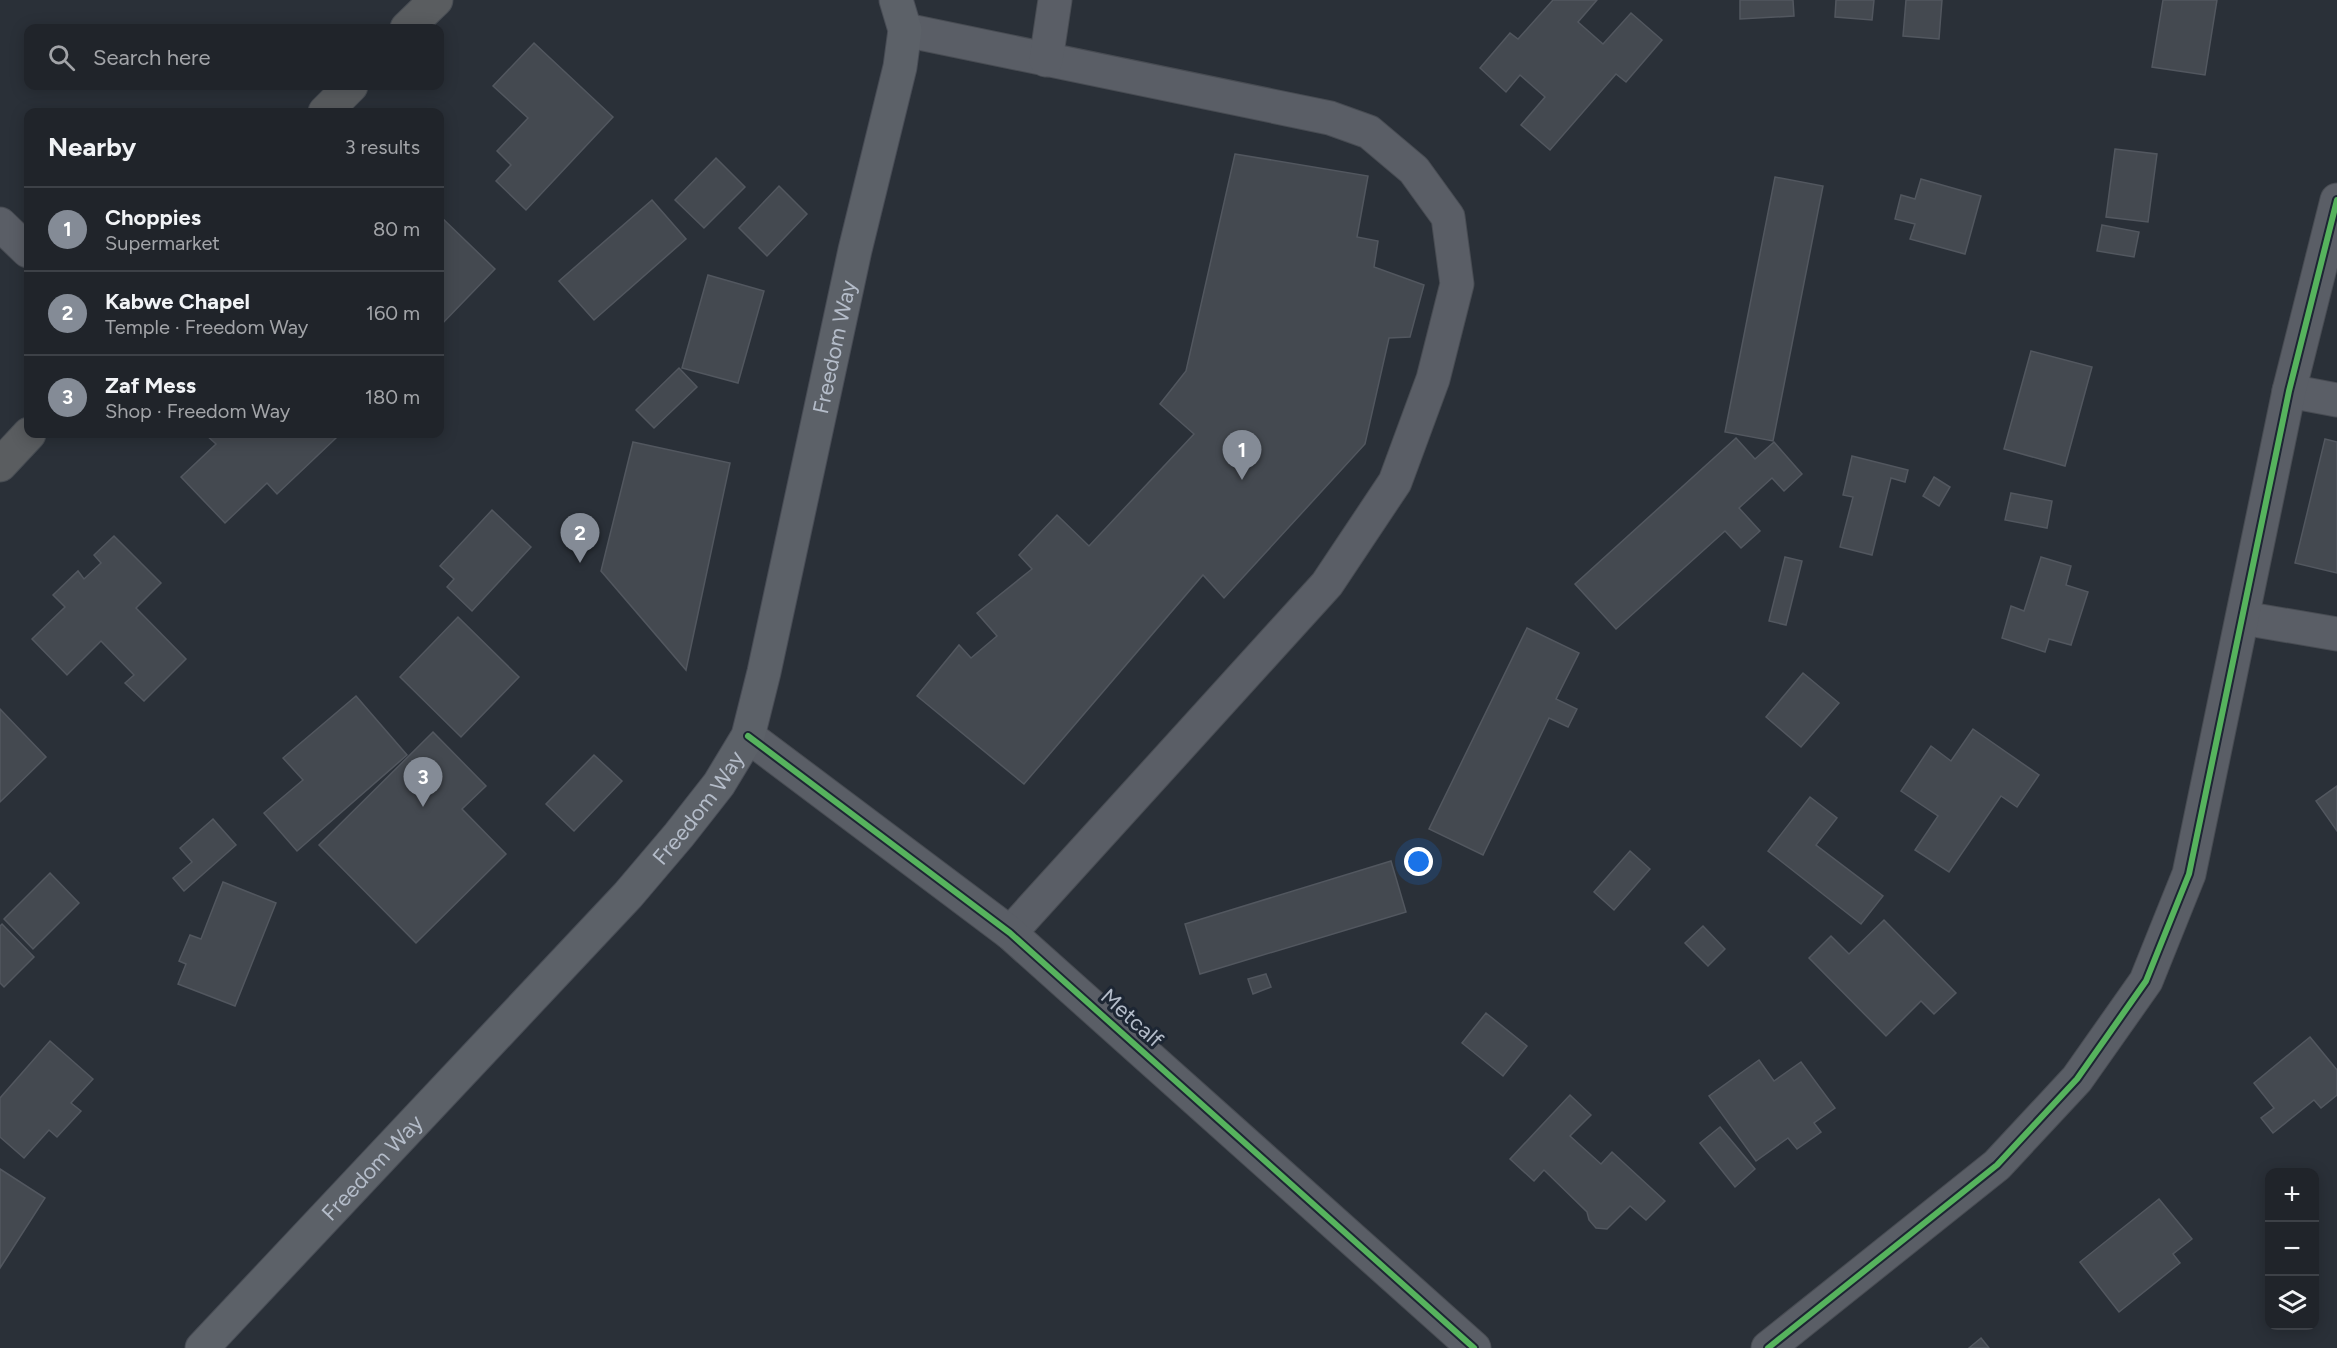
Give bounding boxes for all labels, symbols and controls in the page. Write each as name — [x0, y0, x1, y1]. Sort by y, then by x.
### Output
search box — [24, 24, 444, 90]
icon: search — [45, 41, 78, 74]
text: Search here — [93, 44, 211, 71]
text: Nearby — [48, 131, 136, 163]
text: 3 results — [345, 135, 420, 159]
text: Choppies — [105, 204, 201, 231]
text: 1 — [63, 217, 72, 241]
text: 80 m — [373, 217, 420, 241]
text: Supermarket — [105, 231, 220, 255]
street label: Freedom Way — [807, 277, 862, 416]
text: Kabwe Chapel — [105, 288, 250, 315]
text: 2 — [62, 301, 73, 325]
text: 160 m — [366, 301, 420, 325]
text: Temple · Freedom Way — [105, 315, 308, 339]
text: Zaf Mess — [105, 372, 196, 399]
text: 3 — [62, 385, 73, 409]
text: 180 m — [365, 385, 420, 409]
text: Shop · Freedom Way — [105, 399, 290, 423]
pin: 1 — [1222, 430, 1262, 480]
pin: 2 — [560, 514, 600, 563]
street label: Freedom Way — [646, 745, 750, 870]
pin: 3 — [404, 758, 442, 807]
your location — [1404, 847, 1433, 876]
street label: Metcalf — [1095, 983, 1170, 1054]
street label: Freedom Way — [316, 1108, 429, 1226]
map controls — [2265, 1168, 2319, 1330]
button: + — [2265, 1168, 2319, 1222]
button: − — [2265, 1222, 2319, 1276]
button: layers — [2265, 1276, 2319, 1330]

